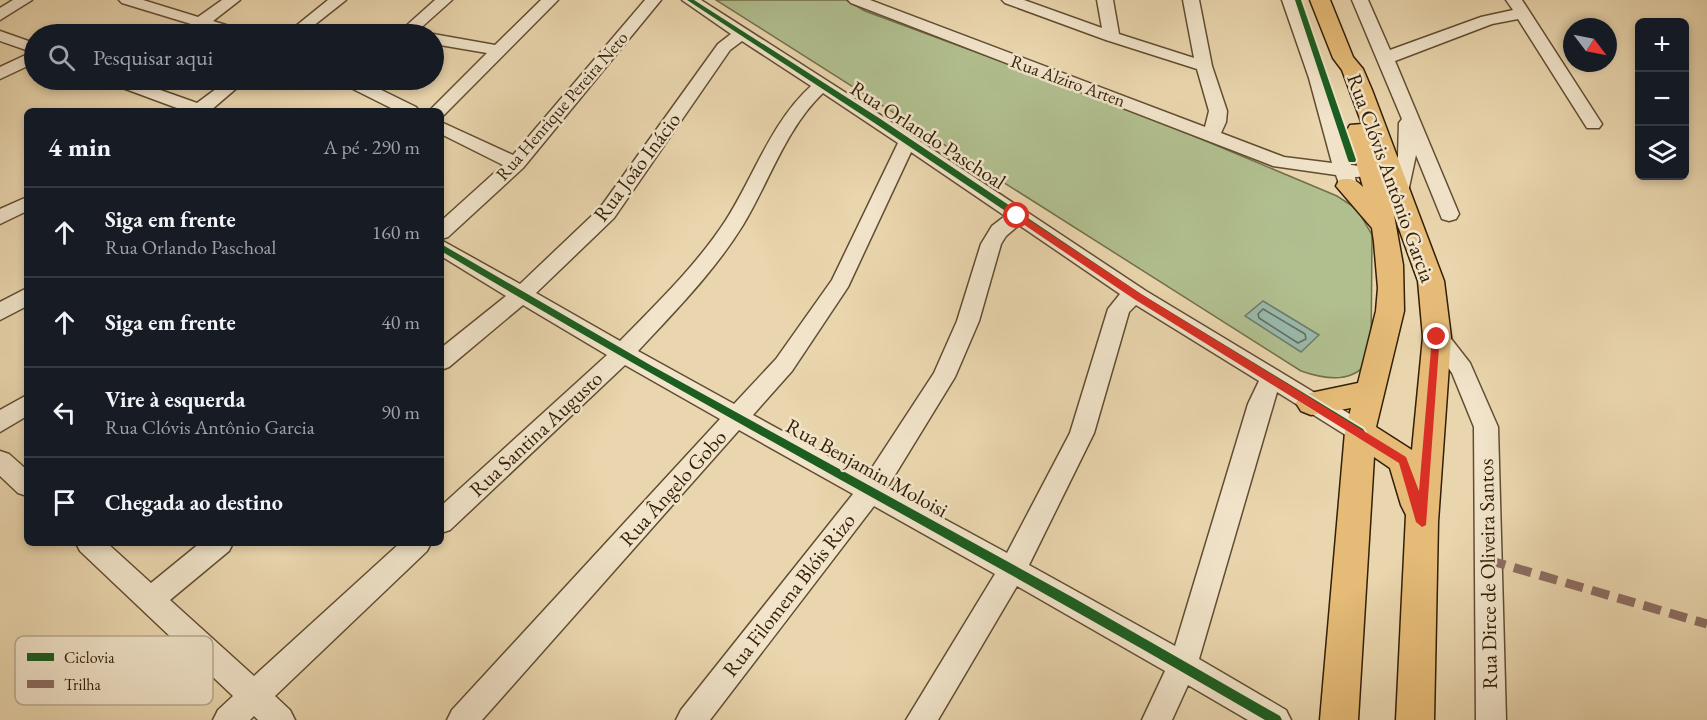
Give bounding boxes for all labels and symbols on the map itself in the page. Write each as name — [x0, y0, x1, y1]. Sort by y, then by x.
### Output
north arrow — [1563, 18, 1617, 72]
street label: Rua Henrique Pereira Neto — [491, 26, 633, 185]
street label: Rua Alziro Arten — [1008, 49, 1129, 112]
street label: Rua Clóvis Antônio Garcia — [1341, 70, 1442, 286]
street label: Rua Orlando Paschoal — [846, 74, 1011, 195]
street label: Rua João Inácio — [587, 107, 686, 226]
route start — [1003, 202, 1029, 228]
route end — [1423, 323, 1449, 349]
street label: Rua Santina Augusto — [463, 365, 608, 502]
street label: Rua Benjamin Moloisi — [781, 412, 953, 523]
street label: Rua Ângelo Gobo — [613, 424, 732, 552]
street label: Rua Dirce de Oliveira Santos — [1472, 458, 1503, 690]
street label: Rua Filomena Blóis Rizo — [716, 507, 861, 682]
legend — [15, 636, 213, 705]
text: Ciclovia — [64, 647, 115, 668]
text: Trilha — [64, 674, 101, 695]

